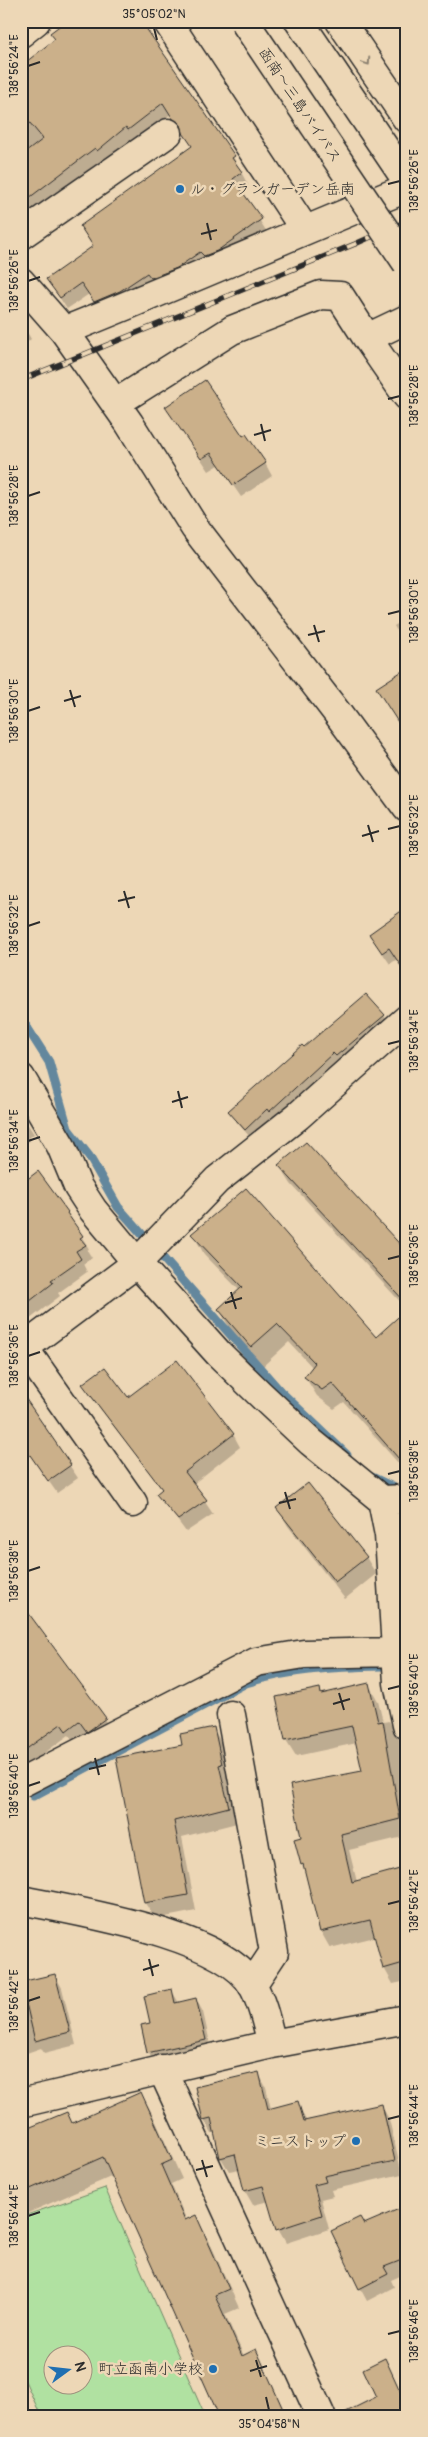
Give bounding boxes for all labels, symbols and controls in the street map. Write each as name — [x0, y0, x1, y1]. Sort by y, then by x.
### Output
text: 35°05'02"N — [122, 7, 186, 22]
text: 138°56'24"E — [7, 34, 22, 98]
street label: 函南～三島バイパス — [254, 44, 345, 166]
one-way arrow — [361, 56, 370, 65]
text: 138°56'26"E — [407, 149, 422, 213]
place label: ル・グランガーデン岳南 — [190, 180, 355, 199]
marker: ル・グランガーデン岳南 — [174, 183, 186, 195]
text: 138°56'26"E — [7, 249, 22, 313]
text: 138°56'28"E — [407, 365, 422, 427]
text: 138°56'28"E — [7, 465, 22, 527]
text: 138°56'30"E — [407, 579, 422, 643]
text: 138°56'30"E — [7, 679, 22, 743]
text: 138°56'32"E — [407, 794, 422, 858]
text: 138°56'32"E — [7, 894, 22, 958]
text: 138°56'34"E — [407, 1009, 422, 1073]
text: 138°56'34"E — [7, 1109, 22, 1173]
text: 138°56'36"E — [407, 1224, 422, 1288]
text: 138°56'36"E — [7, 1324, 22, 1388]
text: 138°56'38"E — [407, 1440, 422, 1502]
text: 138°56'38"E — [7, 1540, 22, 1602]
text: 138°56'40"E — [407, 1654, 422, 1718]
text: 138°56'40"E — [7, 1754, 22, 1818]
text: 138°56'42"E — [407, 1869, 422, 1933]
text: 138°56'42"E — [7, 1969, 22, 2033]
text: 138°56'44"E — [407, 2084, 422, 2148]
place label: ミニストップ — [254, 2132, 346, 2151]
marker: ミニストップ — [350, 2135, 362, 2147]
text: 138°56'44"E — [7, 2184, 22, 2248]
text: 138°56'46"E — [407, 2299, 422, 2363]
north arrow — [42, 2344, 92, 2394]
text: N — [71, 2360, 90, 2374]
place label: 町立函南小学校 — [98, 2360, 203, 2379]
marker: 町立函南小学校 — [207, 2363, 219, 2375]
text: 35°04'58"N — [238, 2417, 300, 2432]

